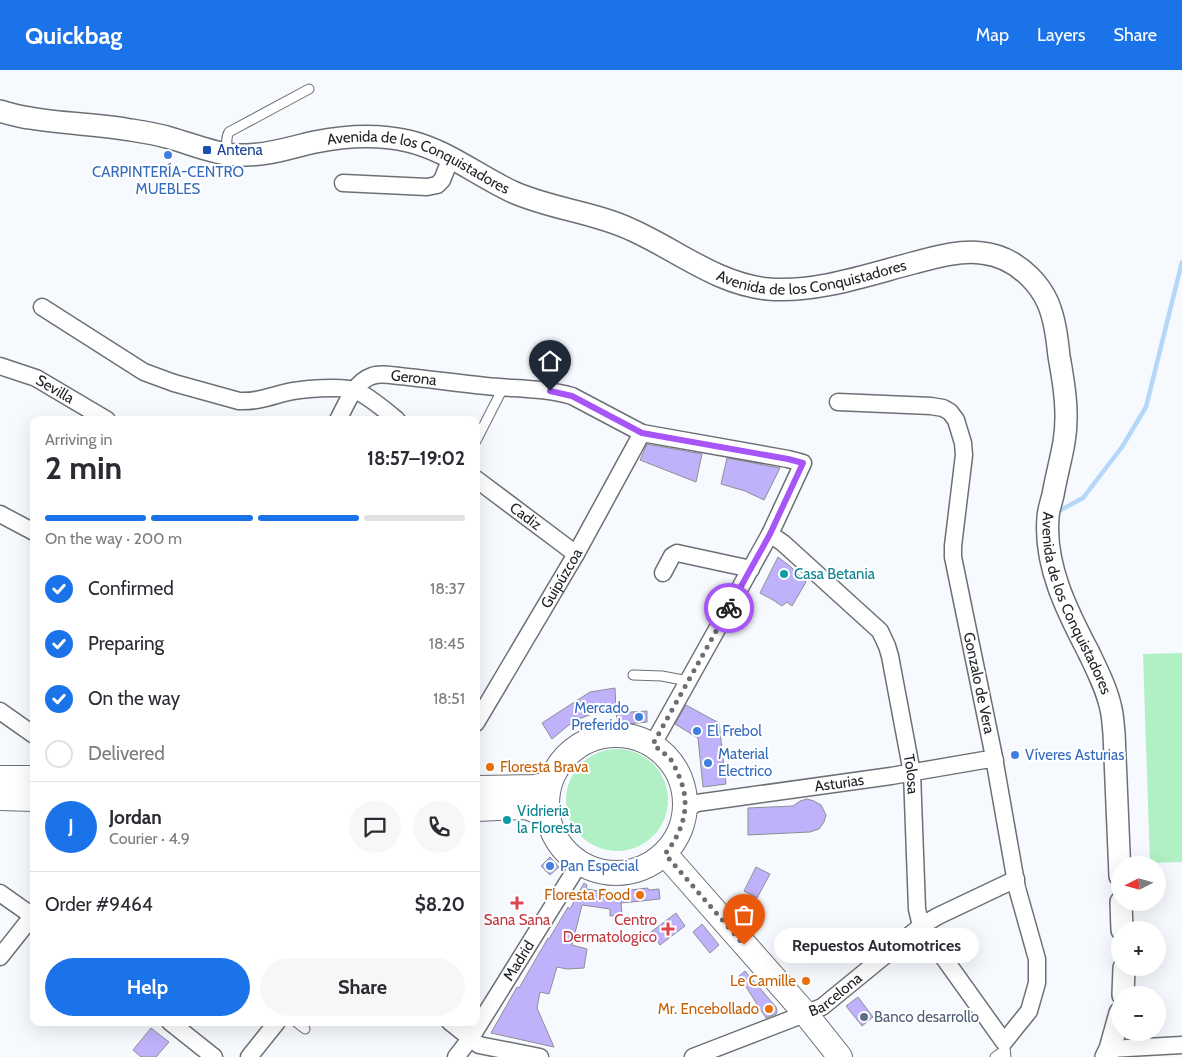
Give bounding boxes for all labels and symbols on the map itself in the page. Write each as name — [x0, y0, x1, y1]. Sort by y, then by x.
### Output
street label: Avenida de los Conquistadores — [326, 128, 512, 198]
place label: Antena — [217, 141, 264, 159]
marker: Antena — [201, 144, 213, 156]
marker: CARPINTERÍA-CENTRO MUEBLES — [162, 149, 174, 161]
place label: CARPINTERÍA-CENTRO MUEBLES — [92, 162, 244, 198]
street label: Avenida de los Conquistadores — [714, 256, 908, 299]
pin — [529, 340, 571, 391]
street label: Gerona — [390, 366, 438, 389]
street label: Sevilla — [33, 371, 78, 408]
street label: Cadiz — [506, 498, 545, 534]
street label: Avenida de los Conquistadores — [1038, 511, 1115, 697]
street label: Guipúzcoa — [537, 545, 587, 612]
place label: Casa Betania — [794, 565, 876, 583]
marker: Casa Betania — [778, 568, 790, 580]
courier — [704, 583, 754, 633]
street label: Gonzalo de Vera — [959, 631, 999, 736]
place label: Mercado Preferido — [571, 699, 629, 734]
marker: Mercado Preferido — [633, 711, 645, 723]
place label: El Frebol — [707, 722, 762, 740]
marker: El Frebol — [691, 725, 703, 737]
place label: Material Electrico — [718, 745, 772, 780]
place label: Víveres Asturias — [1025, 746, 1124, 764]
marker: Víveres Asturias — [1009, 749, 1021, 761]
street label: Tolosa — [900, 753, 922, 795]
marker: Material Electrico — [702, 757, 714, 769]
place label: Floresta Brava — [500, 758, 589, 776]
marker: Floresta Brava — [484, 761, 496, 773]
street label: Asturias — [813, 771, 865, 796]
place label: Vidrieria la Floresta — [517, 802, 582, 837]
marker: Vidrieria la Floresta — [501, 814, 513, 826]
north arrow — [1111, 856, 1166, 911]
place label: Pan Especial — [560, 857, 639, 875]
marker: Pan Especial — [544, 860, 556, 872]
place label: Floresta Food — [544, 886, 630, 904]
marker: Floresta Food — [634, 889, 646, 901]
pin — [723, 894, 765, 945]
marker: Sana Sana — [511, 897, 523, 909]
place label: Sana Sana — [484, 911, 551, 929]
place label: Centro Dermatologico — [563, 911, 657, 946]
marker: Centro Dermatologico — [661, 922, 675, 936]
callout: Repuestos Automotrices — [774, 928, 979, 962]
street label: Madrid — [499, 937, 538, 984]
street label: Barcelona — [806, 969, 866, 1020]
place label: Le Camille — [730, 972, 796, 990]
marker: Le Camille — [800, 975, 812, 987]
place label: Mr. Encebollado — [658, 1000, 759, 1018]
marker: Mr. Encebollado — [763, 1003, 775, 1015]
place label: Banco desarrollo — [874, 1008, 979, 1026]
marker: Banco desarrollo — [858, 1011, 870, 1023]

